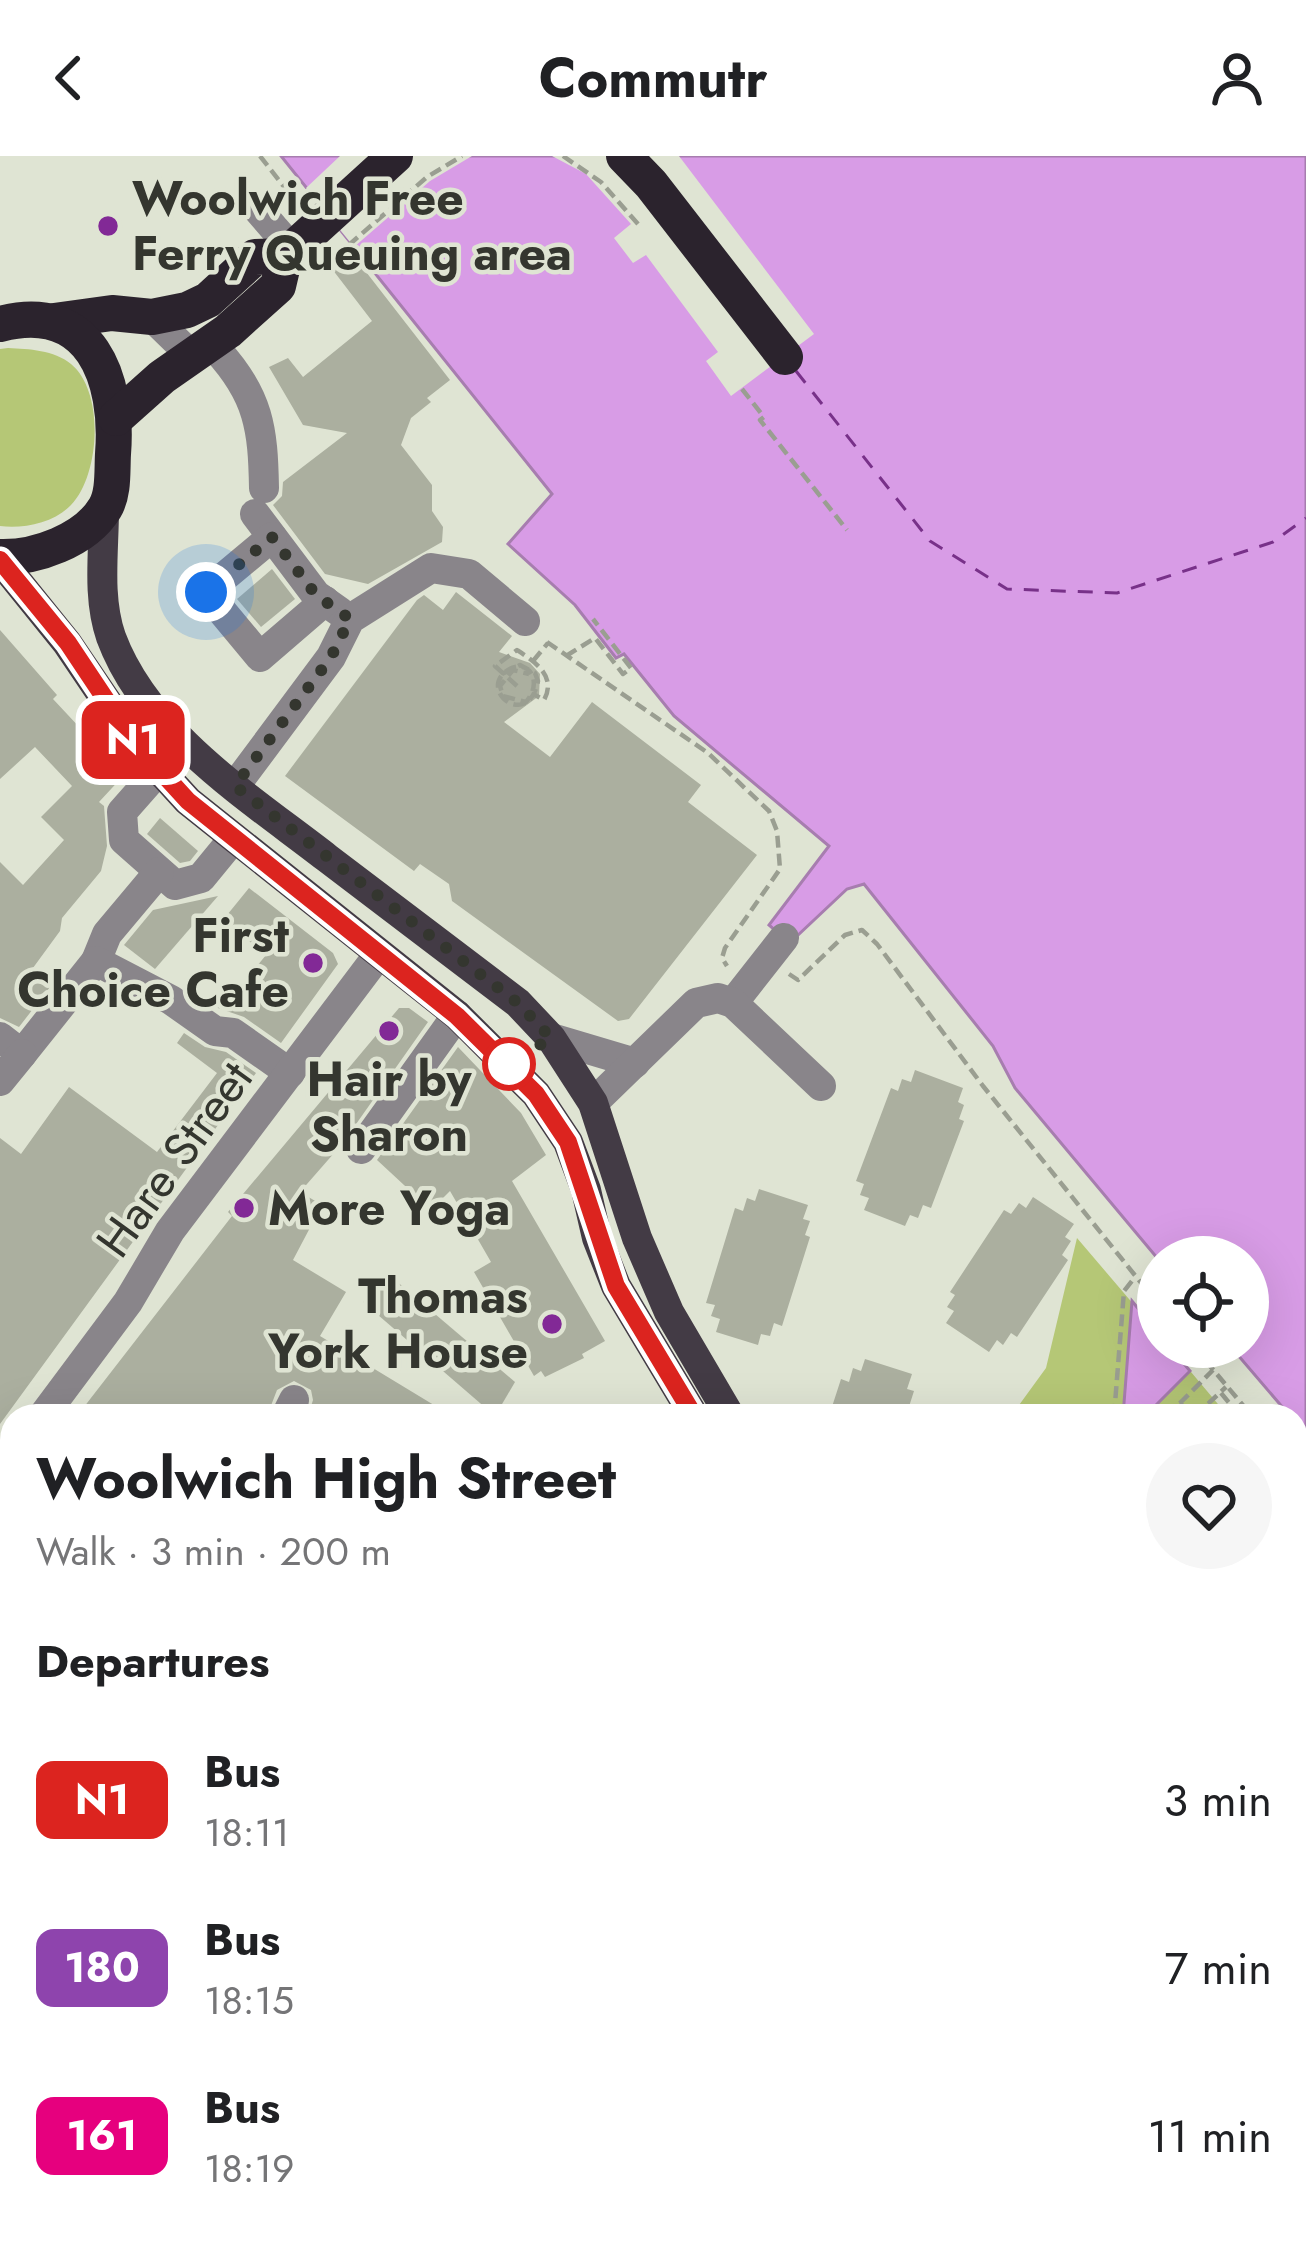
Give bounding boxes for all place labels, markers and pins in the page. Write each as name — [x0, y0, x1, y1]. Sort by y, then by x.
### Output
place label: Woolwich Free Ferry Queuing area — [132, 164, 572, 288]
marker: Woolwich Free Ferry Queuing area — [95, 213, 121, 239]
place label: First Choice Cafe — [17, 901, 290, 1025]
marker: First Choice Cafe — [300, 950, 326, 976]
marker: Hair by Sharon — [376, 1018, 402, 1044]
unlabelled marker — [484, 1039, 534, 1089]
place label: Hair by Sharon — [307, 1045, 472, 1169]
place label: More Yoga — [268, 1174, 510, 1243]
marker: More Yoga — [231, 1195, 257, 1221]
place label: Thomas York House — [267, 1262, 528, 1386]
marker: Thomas York House — [539, 1311, 565, 1337]

